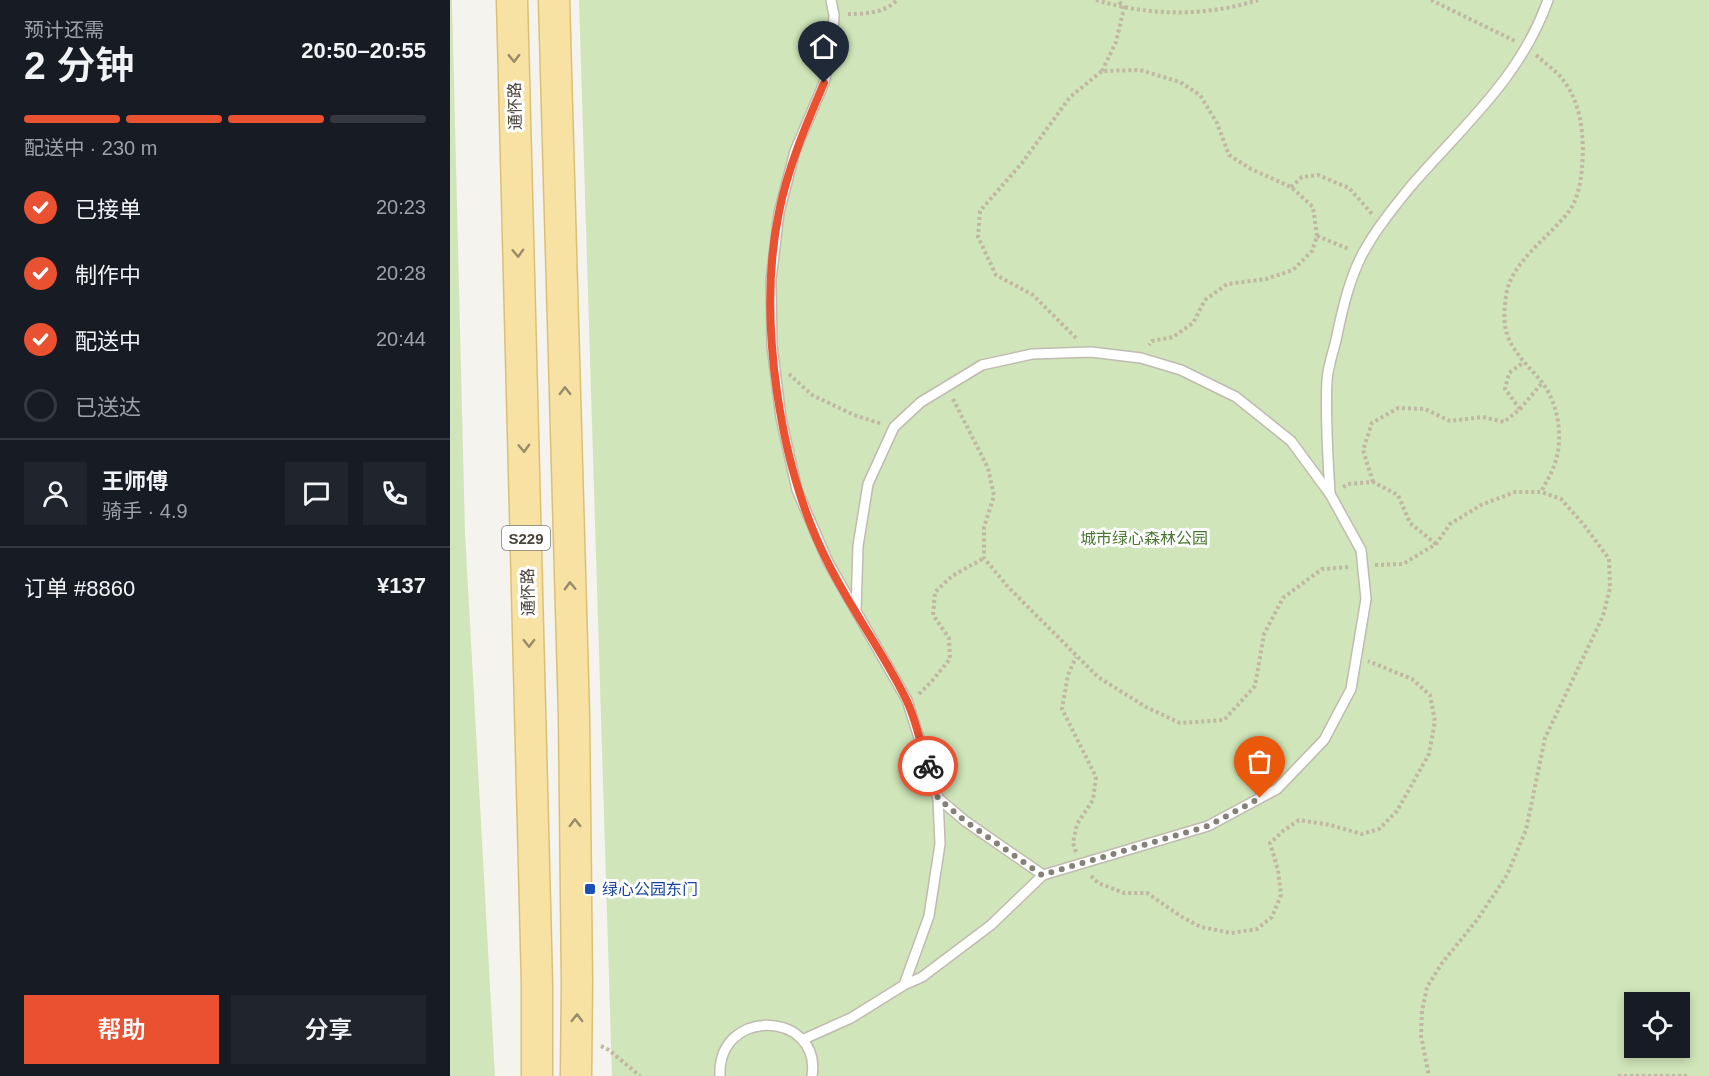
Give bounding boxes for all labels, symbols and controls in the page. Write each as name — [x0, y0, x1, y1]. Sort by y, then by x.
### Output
text: 预计还需 — [24, 19, 104, 41]
pin — [798, 21, 849, 83]
icon: home — [807, 30, 840, 63]
text: 20:50–20:55 — [301, 38, 426, 63]
text: 2 分钟 — [24, 44, 135, 87]
one-way arrow — [508, 54, 520, 63]
street label: 通怀路 — [506, 82, 524, 130]
text: 配送中 · 230 m — [24, 137, 157, 159]
icon: check — [24, 191, 57, 224]
text: 20:23 — [376, 196, 426, 218]
text: 已接单 — [75, 197, 141, 222]
one-way arrow — [512, 249, 525, 258]
icon: check — [24, 257, 57, 290]
text: 20:28 — [376, 262, 426, 284]
text: 制作中 — [75, 263, 141, 288]
icon: check — [24, 323, 57, 356]
text: 20:44 — [376, 328, 426, 350]
text: 配送中 — [75, 329, 141, 354]
one-way arrow — [558, 386, 571, 395]
text: 已送达 — [75, 395, 141, 420]
one-way arrow — [518, 444, 530, 453]
button: person — [24, 462, 87, 525]
button: chat — [285, 462, 348, 525]
button: phone — [363, 462, 426, 525]
text: 王师傅 — [102, 469, 168, 494]
text: 骑手 · 4.9 — [102, 500, 188, 522]
road number: S229 — [502, 526, 550, 550]
park label: 城市绿心森林公园 — [1080, 530, 1208, 547]
street label: 通怀路 — [519, 568, 537, 616]
text: ¥137 — [377, 573, 426, 598]
text: 订单 #8860 — [24, 576, 135, 601]
one-way arrow — [563, 581, 576, 590]
one-way arrow — [523, 639, 535, 648]
courier — [898, 736, 958, 796]
pin — [1234, 736, 1285, 798]
icon: bag — [1243, 745, 1276, 778]
icon: bike — [912, 750, 945, 783]
one-way arrow — [569, 818, 581, 827]
place label: 绿心公园东门 — [602, 881, 698, 898]
marker: 绿心公园东门 — [583, 882, 597, 896]
map controls — [1624, 992, 1690, 1058]
button: locate — [1624, 992, 1690, 1058]
button: 帮助 — [24, 995, 219, 1064]
button: 分享 — [231, 995, 426, 1064]
one-way arrow — [571, 1013, 583, 1022]

